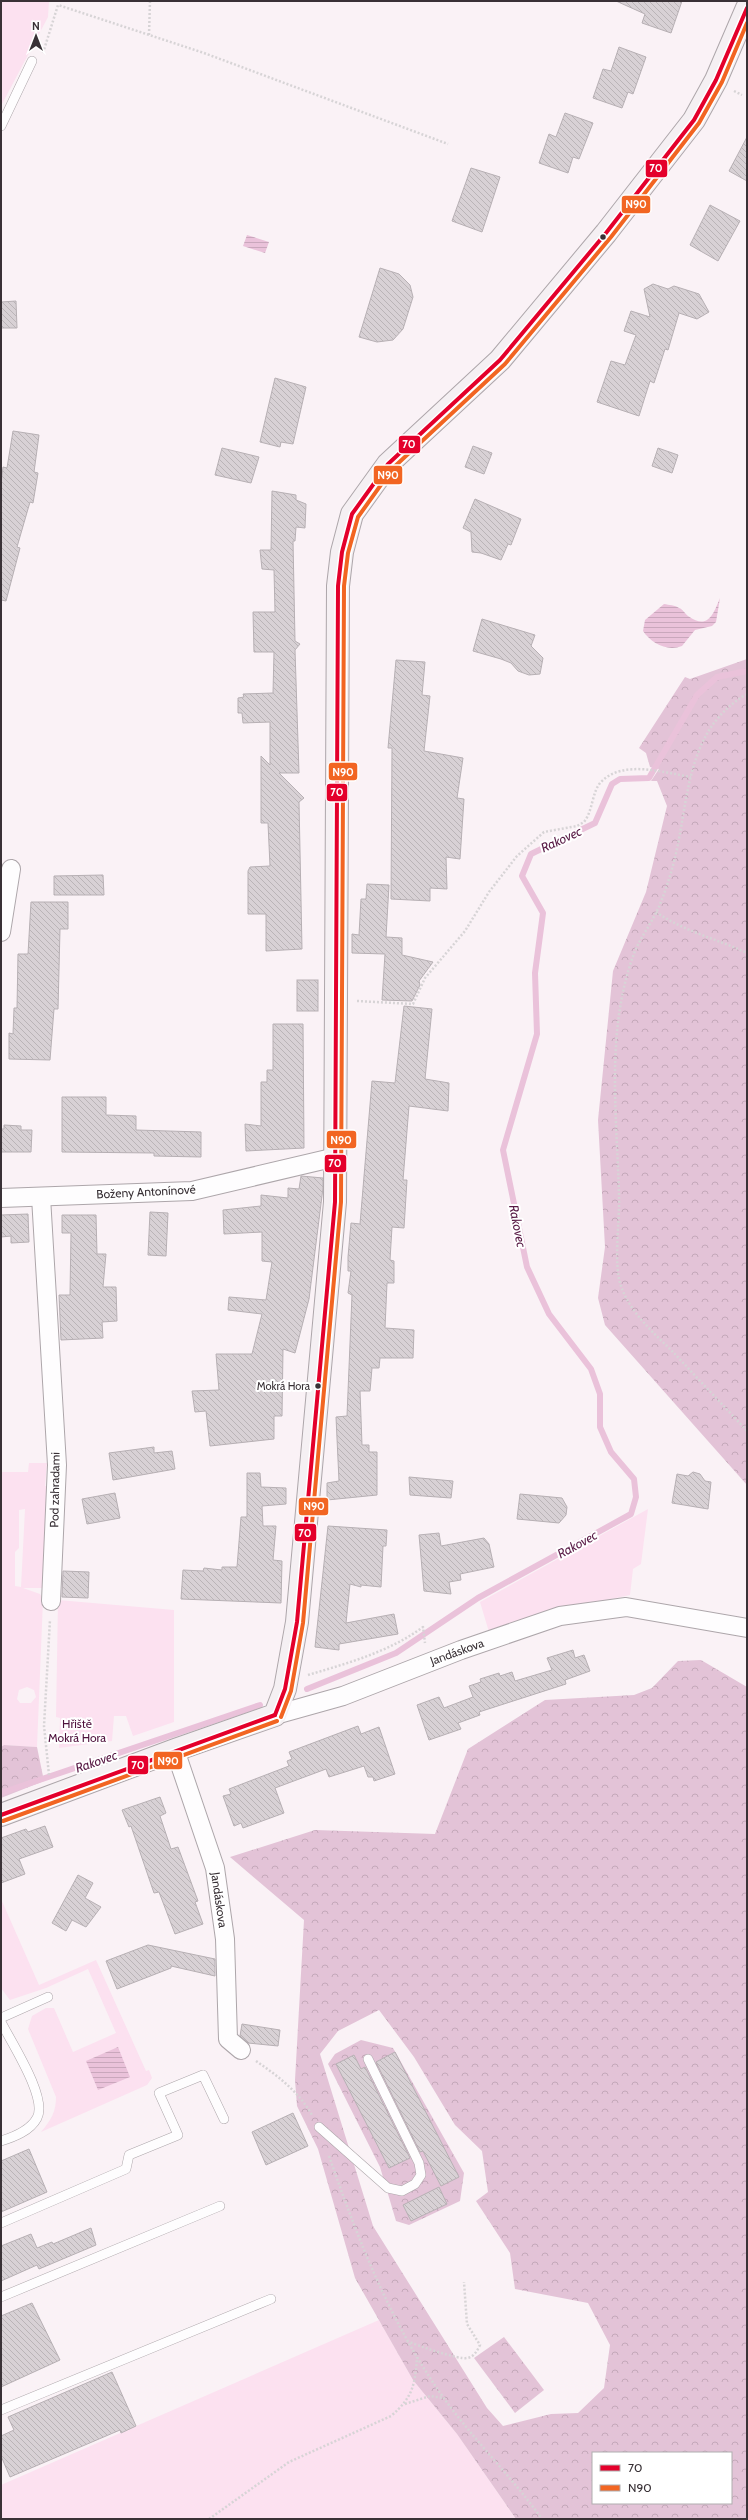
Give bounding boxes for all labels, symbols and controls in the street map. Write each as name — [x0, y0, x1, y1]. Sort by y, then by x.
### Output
north arrow — [16, 16, 56, 56]
text: N — [32, 19, 40, 33]
line badge: 70 — [645, 159, 668, 178]
text: 70 — [649, 161, 663, 175]
line badge: N90 — [621, 195, 651, 214]
text: N90 — [625, 197, 647, 211]
unlabelled marker — [598, 232, 608, 242]
line badge: 70 — [398, 435, 421, 454]
text: 70 — [402, 437, 416, 451]
line badge: N90 — [373, 465, 403, 485]
text: N90 — [377, 468, 399, 482]
line badge: N90 — [328, 762, 358, 781]
text: N90 — [332, 765, 354, 779]
line badge: 70 — [326, 783, 348, 802]
text: 70 — [330, 785, 344, 799]
water label: Rakovec — [538, 822, 584, 855]
line badge: N90 — [326, 1130, 357, 1149]
text: N90 — [330, 1133, 352, 1147]
line badge: 70 — [324, 1154, 347, 1173]
text: 70 — [328, 1156, 342, 1170]
street label: Boženy Antonínové — [96, 1181, 196, 1202]
water label: Rakovec — [506, 1203, 530, 1249]
place label: Mokrá Hora — [257, 1379, 311, 1393]
marker: Mokrá Hora — [313, 1381, 323, 1391]
street label: Pod zahradami — [46, 1452, 63, 1528]
line badge: N90 — [298, 1497, 329, 1516]
text: N90 — [303, 1499, 325, 1513]
line badge: 70 — [294, 1523, 317, 1542]
text: 70 — [298, 1526, 312, 1540]
water label: Rakovec — [554, 1526, 600, 1561]
street label: Jandáskova — [427, 1635, 486, 1668]
park label: Hřiště Mokrá Hora — [48, 1716, 106, 1745]
water label: Rakovec — [73, 1746, 120, 1776]
line badge: N90 — [153, 1751, 183, 1770]
text: N90 — [157, 1754, 179, 1768]
line badge: 70 — [127, 1755, 149, 1775]
text: 70 — [131, 1758, 145, 1772]
street label: Jandáskova — [208, 1870, 231, 1929]
legend — [592, 2452, 732, 2504]
text: 70 — [628, 2460, 642, 2475]
text: N90 — [628, 2480, 652, 2495]

